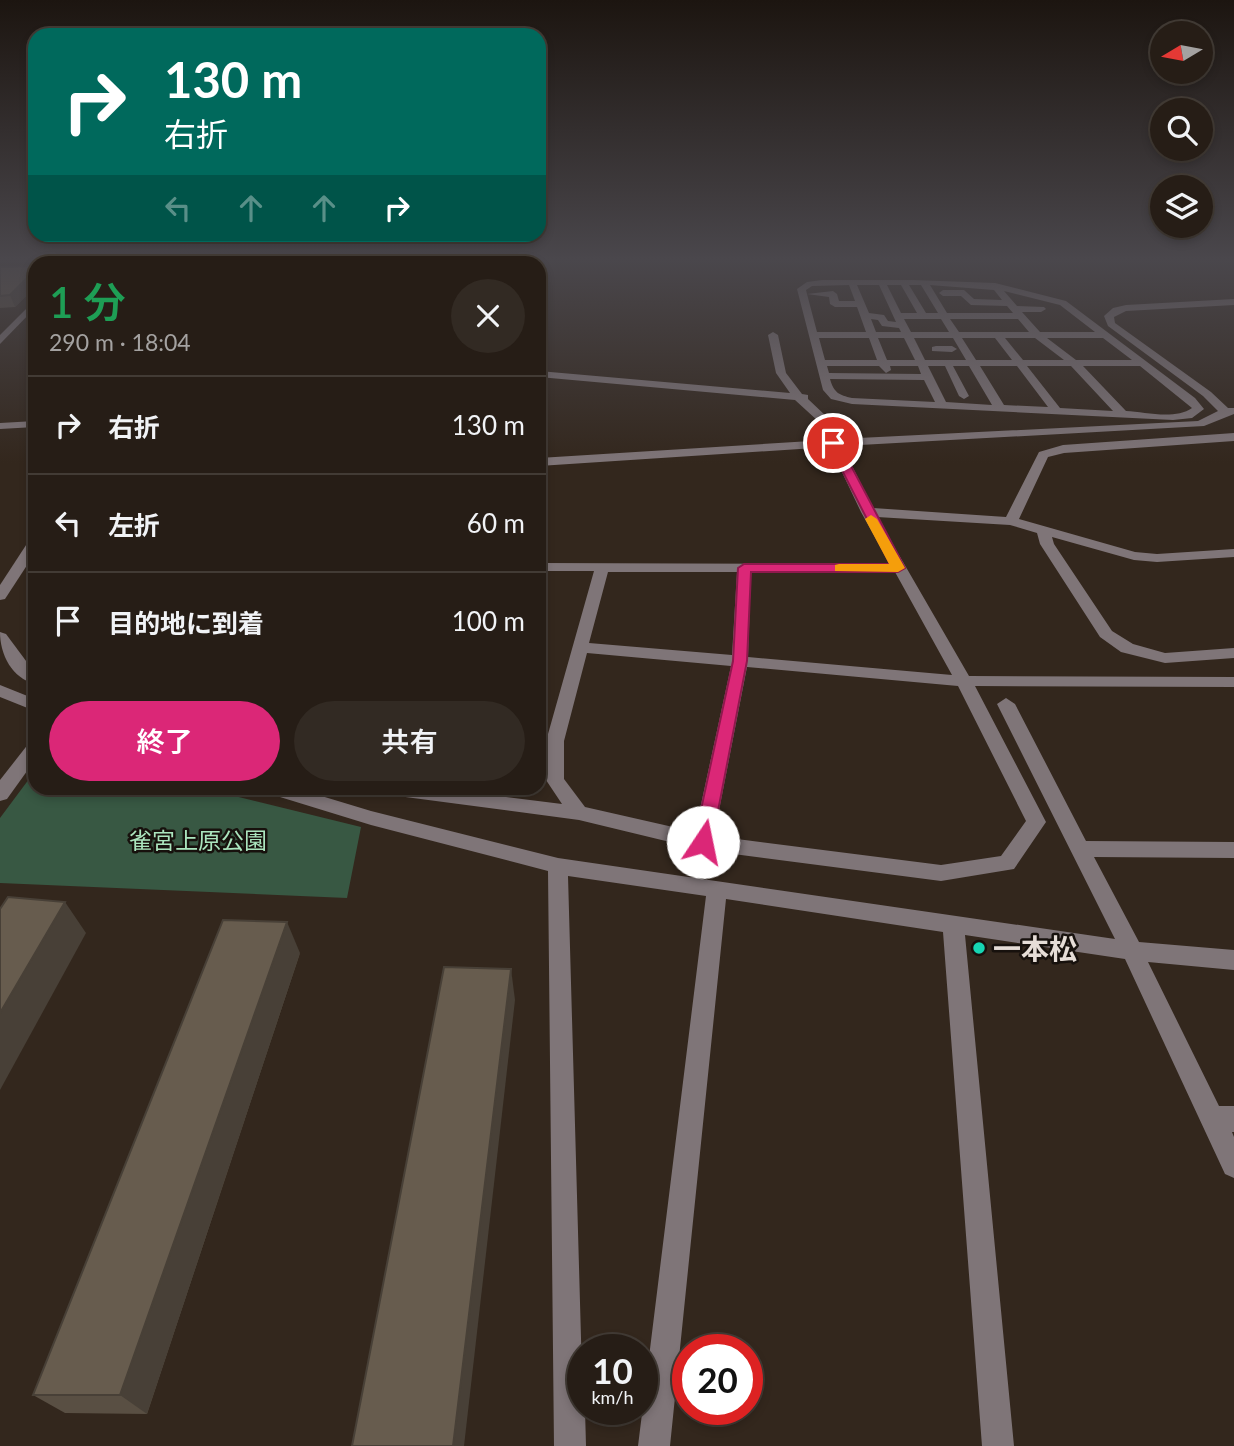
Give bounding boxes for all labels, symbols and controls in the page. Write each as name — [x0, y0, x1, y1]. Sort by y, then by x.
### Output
north arrow — [1150, 21, 1213, 84]
map controls — [1150, 21, 1213, 238]
text: 130 m — [164, 50, 302, 108]
icon: right — [49, 56, 140, 147]
button: search — [1150, 98, 1213, 161]
text: 右折 — [164, 114, 228, 153]
button: layers — [1150, 175, 1213, 238]
icon: left — [159, 189, 197, 227]
icon: ahead — [232, 189, 270, 227]
icon: ahead — [305, 189, 343, 227]
icon: right — [378, 189, 416, 227]
text: 1 分 — [49, 277, 126, 327]
button: close — [451, 279, 525, 353]
text: 290 m · 18:04 — [49, 328, 191, 356]
icon: right — [49, 406, 87, 444]
text: 130 m — [452, 409, 525, 441]
text: 右折 — [108, 411, 160, 443]
pin — [803, 413, 863, 473]
icon: arrive — [814, 424, 852, 462]
icon: left — [49, 504, 87, 542]
text: 60 m — [467, 507, 525, 539]
text: 左折 — [108, 509, 160, 541]
icon: arrive — [49, 602, 87, 640]
text: 100 m — [452, 605, 525, 637]
text: 目的地に到着 — [108, 607, 264, 639]
button: 終了 — [49, 701, 280, 781]
button: 共有 — [294, 701, 525, 781]
position arrow — [666, 805, 740, 879]
park label: 雀宮上原公園 — [129, 826, 267, 854]
place label: 一本松 — [993, 931, 1077, 965]
marker: 一本松 — [971, 940, 987, 956]
speed limit sign: 20 — [672, 1334, 763, 1425]
text: 10 — [592, 1349, 633, 1391]
text: km/h — [591, 1386, 634, 1408]

